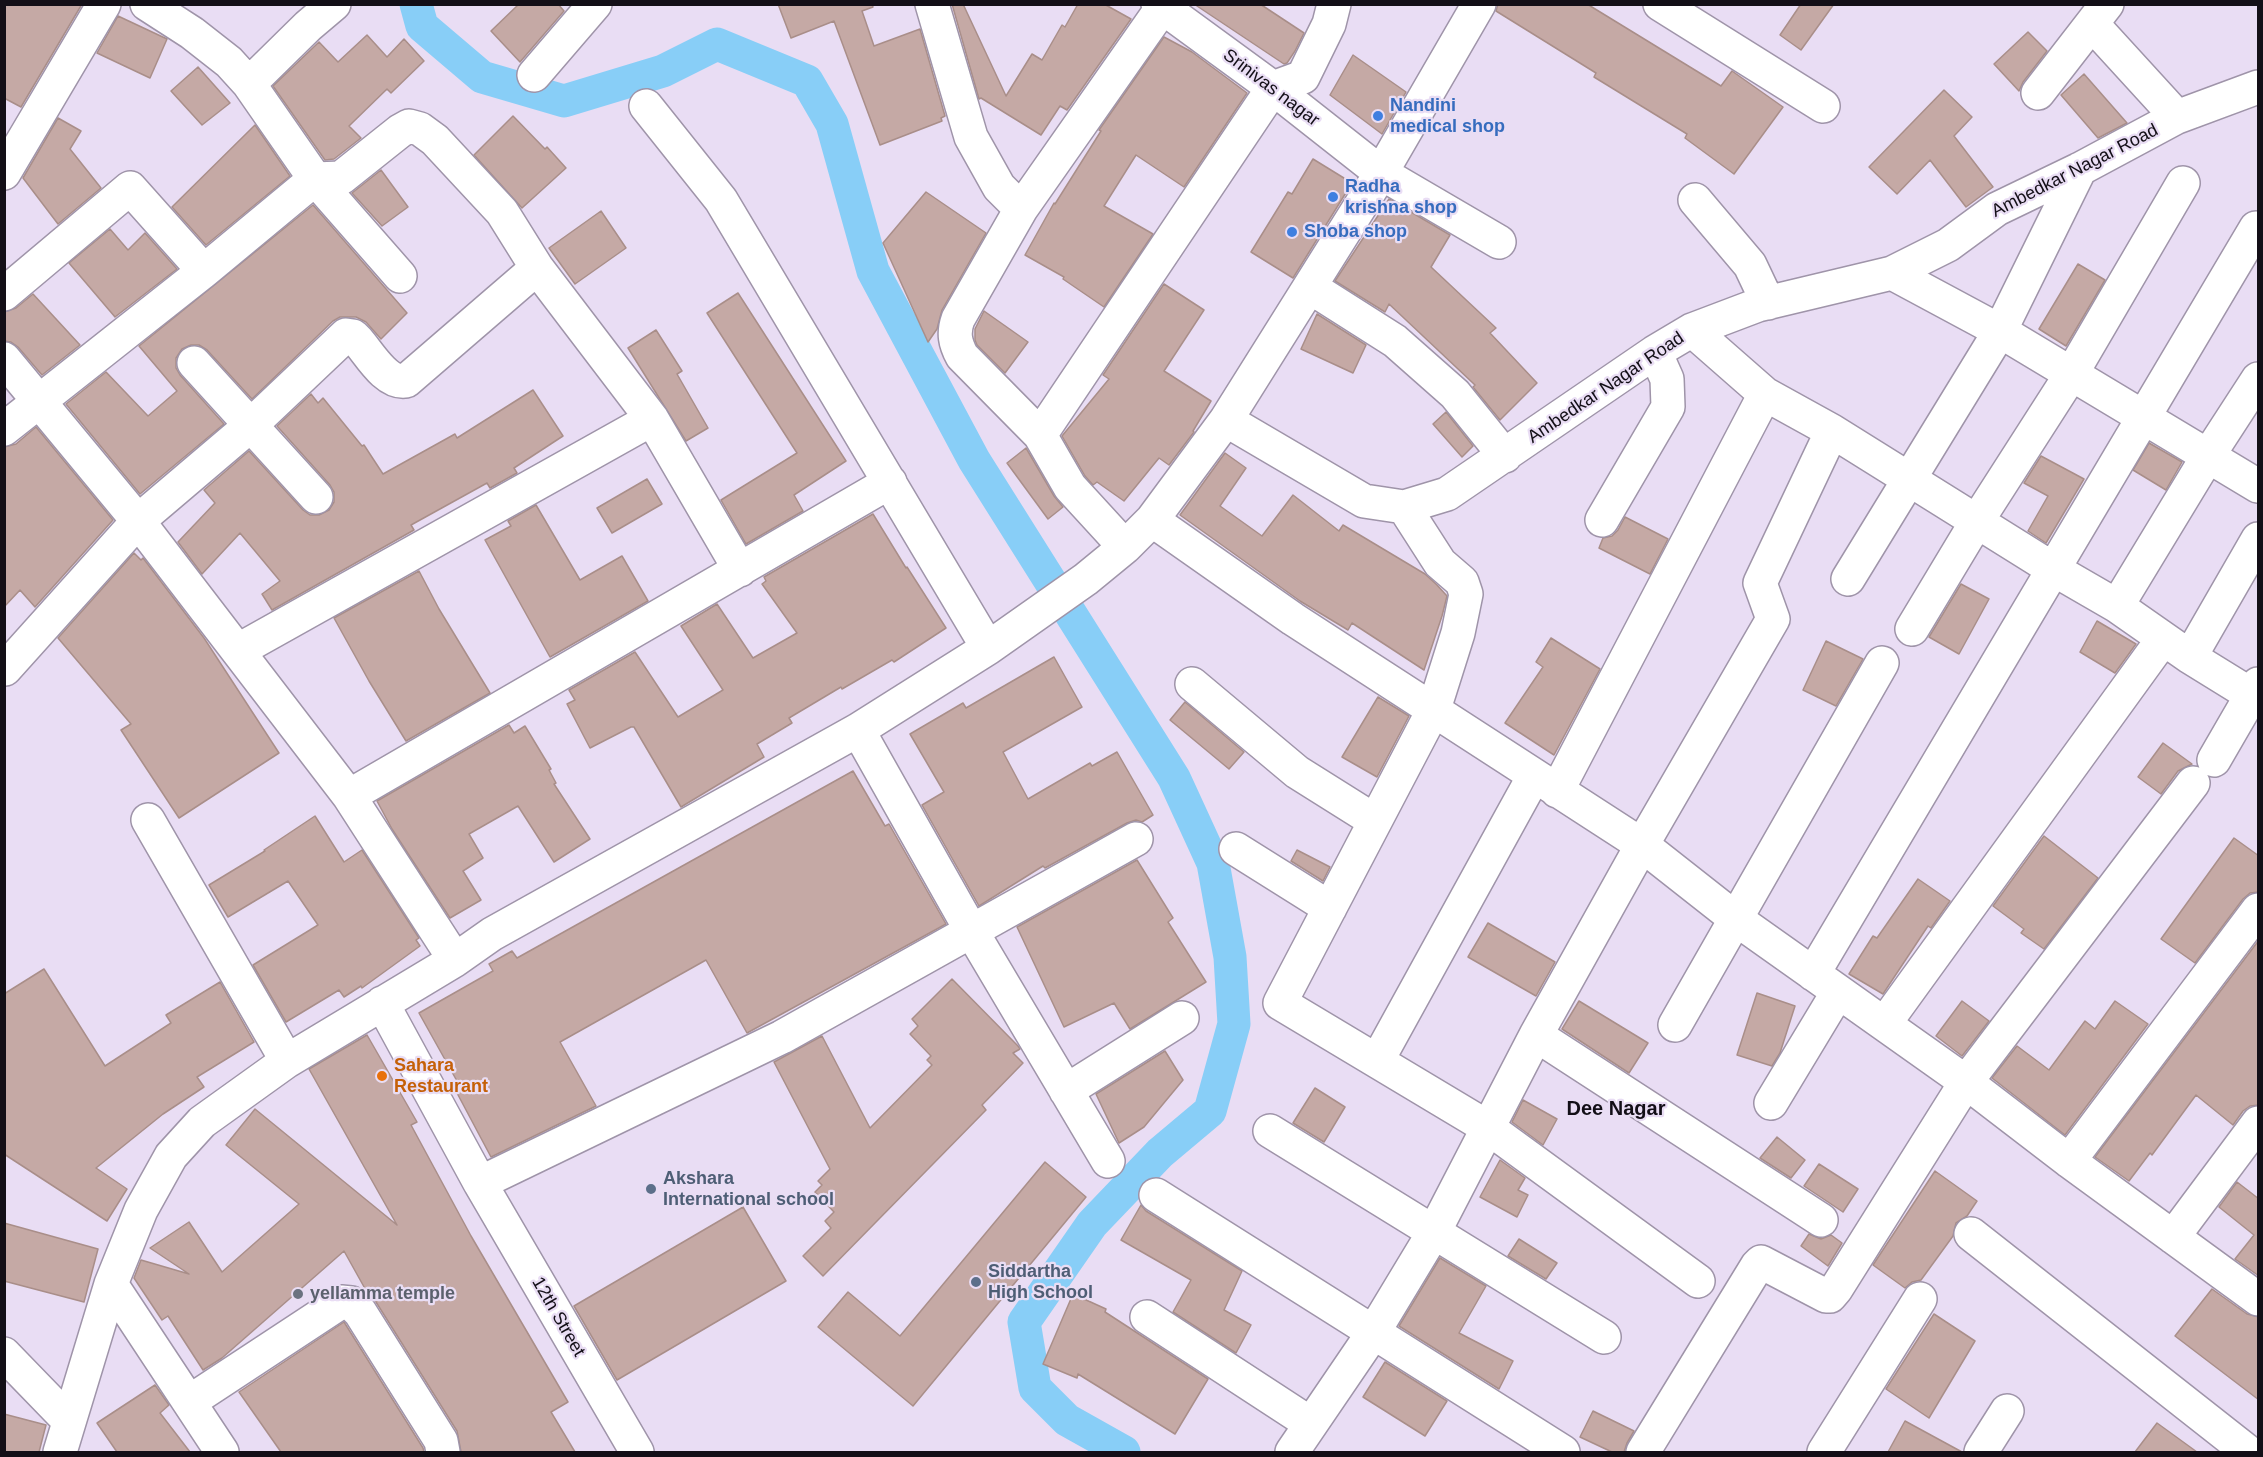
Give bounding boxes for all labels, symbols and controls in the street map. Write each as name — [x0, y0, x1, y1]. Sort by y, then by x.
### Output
street label: Srinivas nagar — [1219, 45, 1323, 131]
place label: Nandini medical shop — [1390, 95, 1505, 138]
marker: Nandini medical shop — [1371, 109, 1385, 123]
street label: Ambedkar Nagar Road — [1988, 120, 2162, 222]
place label: Radha krishna shop — [1345, 176, 1457, 219]
marker: Radha krishna shop — [1326, 190, 1340, 204]
place label: Shoba shop — [1304, 221, 1407, 243]
marker: Shoba shop — [1285, 225, 1299, 239]
street label: Ambedkar Nagar Road — [1524, 328, 1688, 448]
place label: Sahara Restaurant — [394, 1055, 488, 1098]
marker: Sahara Restaurant — [375, 1069, 389, 1083]
district label: Dee Nagar — [1567, 1097, 1665, 1121]
place label: Akshara International school — [663, 1168, 834, 1210]
marker: Akshara International school — [644, 1182, 658, 1196]
place label: Siddartha High School — [988, 1261, 1093, 1304]
street label: 12th Street — [527, 1273, 589, 1361]
marker: Siddartha High School — [969, 1275, 983, 1289]
place label: yellamma temple — [310, 1283, 455, 1305]
marker: yellamma temple — [291, 1287, 305, 1301]

